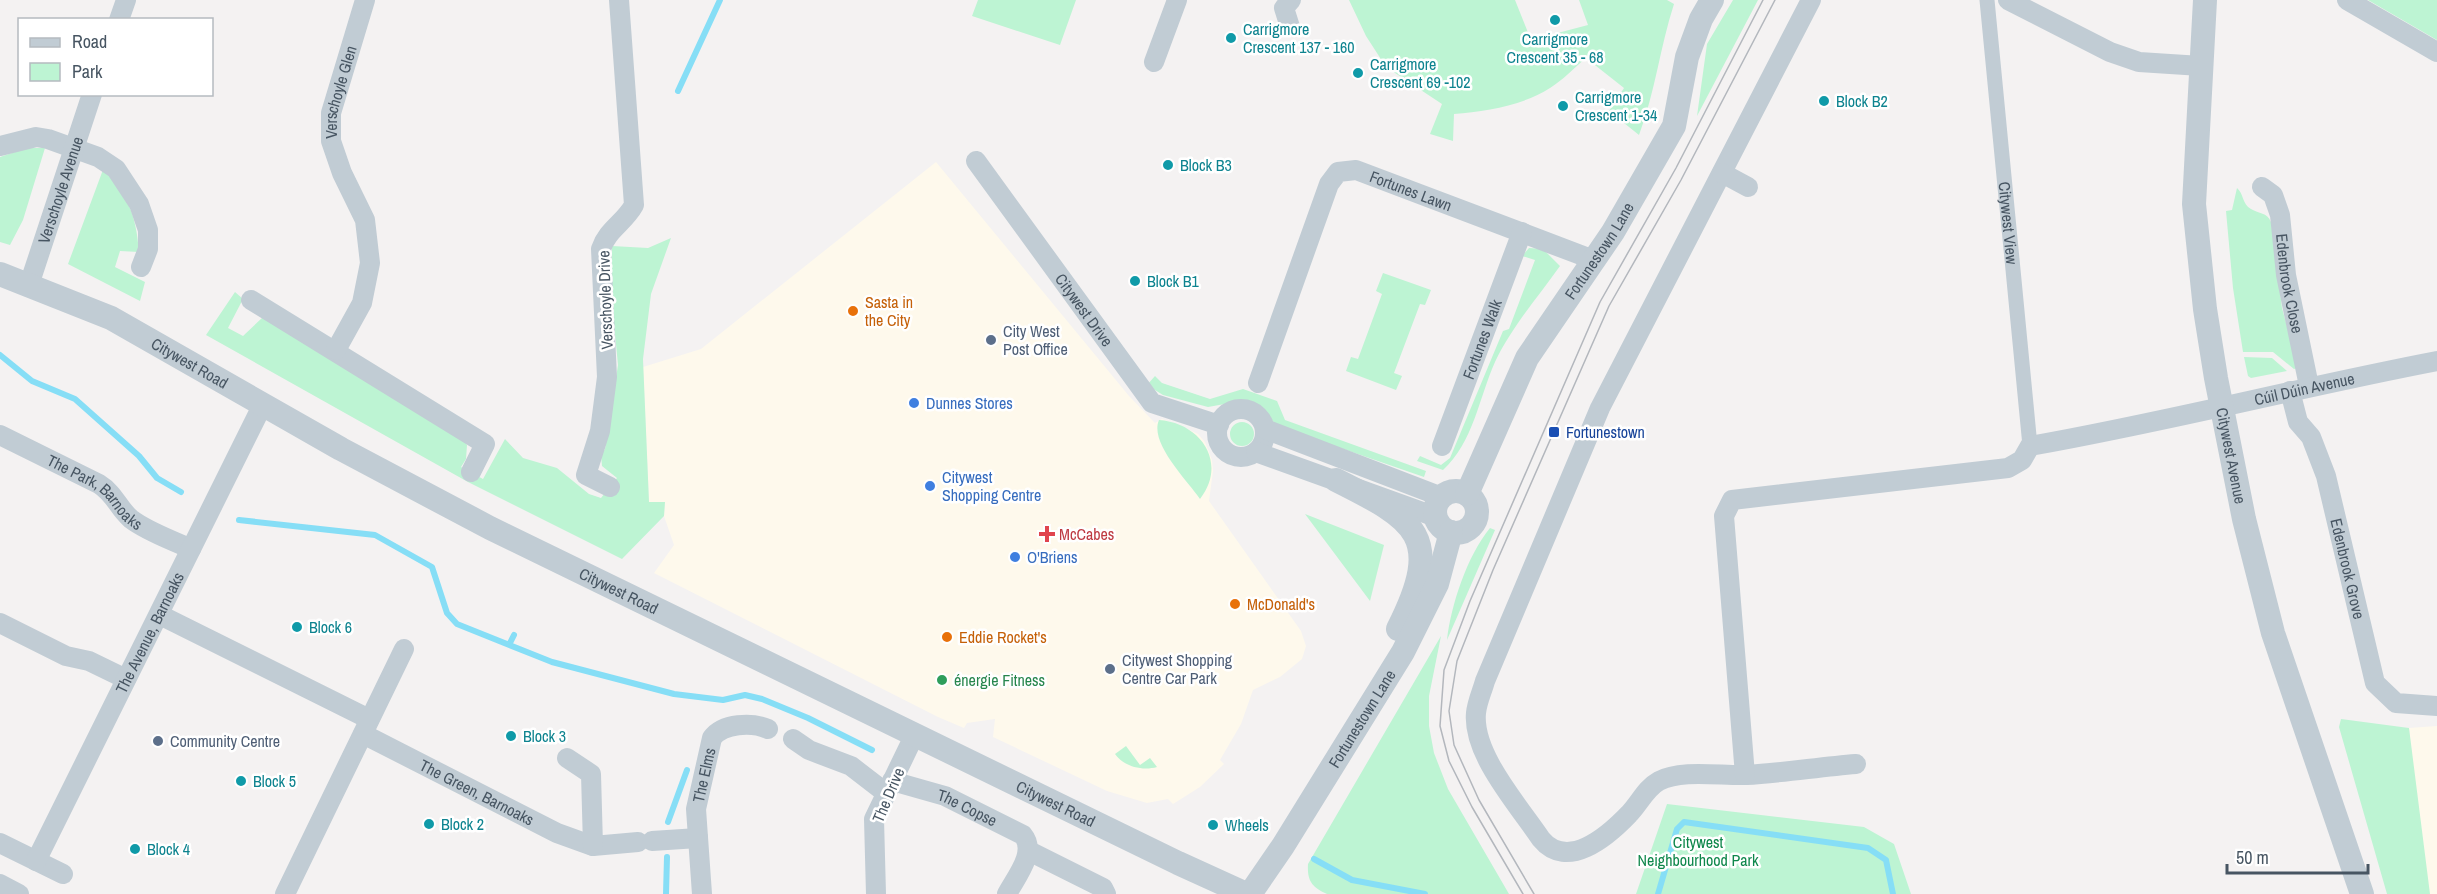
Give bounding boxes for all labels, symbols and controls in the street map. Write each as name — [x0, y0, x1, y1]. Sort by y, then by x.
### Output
marker: Carrigmore Crescent 35 - 68 — [1548, 13, 1562, 27]
legend — [18, 18, 213, 96]
place label: Carrigmore Crescent 137 - 160 — [1243, 18, 1355, 58]
place label: Carrigmore Crescent 35 - 68 — [1507, 28, 1604, 68]
text: Road — [72, 29, 107, 54]
marker: Carrigmore Crescent 137 - 160 — [1224, 31, 1238, 45]
street label: Verschoyle Glen — [320, 43, 362, 139]
place label: Carrigmore Crescent 69 -102 — [1370, 53, 1471, 93]
text: Park — [72, 59, 103, 84]
marker: Carrigmore Crescent 69 -102 — [1351, 66, 1365, 80]
place label: Carrigmore Crescent 1-34 — [1575, 86, 1657, 126]
place label: Block B2 — [1836, 90, 1888, 112]
marker: Block B2 — [1817, 94, 1831, 108]
marker: Carrigmore Crescent 1-34 — [1556, 99, 1570, 113]
street label: Verschoyle Avenue — [32, 134, 88, 246]
place label: Block B3 — [1180, 154, 1232, 176]
marker: Block B3 — [1161, 158, 1175, 172]
street label: Fortunes Lawn — [1367, 165, 1455, 216]
street label: Citywest View — [1994, 181, 2023, 266]
street label: Fortunestown Lane — [1559, 198, 1639, 304]
street label: Edenbrook Close — [2271, 233, 2309, 335]
street label: Verschoyle Drive — [592, 250, 618, 350]
street label: Citywest Drive — [1050, 269, 1118, 351]
place label: Block B1 — [1147, 270, 1199, 292]
marker: Block B1 — [1128, 274, 1142, 288]
place label: Sasta in the City — [865, 291, 913, 331]
street label: Fortunes Walk — [1457, 296, 1507, 382]
marker: Sasta in the City — [846, 304, 860, 318]
place label: City West Post Office — [1003, 320, 1068, 360]
street label: Citywest Road — [147, 332, 232, 394]
marker: City West Post Office — [984, 333, 998, 347]
street label: Cúil Dúin Avenue — [2252, 367, 2356, 410]
place label: Dunnes Stores — [926, 392, 1013, 414]
marker: Dunnes Stores — [907, 396, 921, 410]
street label: Citywest Avenue — [2211, 406, 2252, 506]
place label: Fortunestown — [1566, 421, 1645, 443]
marker: Fortunestown — [1547, 425, 1561, 439]
street label: The Park, Barnoaks — [43, 449, 147, 535]
place label: Citywest Shopping Centre — [942, 466, 1041, 506]
marker: Citywest Shopping Centre — [923, 479, 937, 493]
street label: Edenbrook Grove — [2325, 516, 2371, 621]
place label: McCabes — [1059, 523, 1114, 545]
marker: McCabes — [1040, 527, 1054, 541]
place label: O'Briens — [1027, 546, 1078, 568]
marker: O'Briens — [1008, 550, 1022, 564]
street label: Citywest Road — [576, 562, 662, 619]
street label: The Avenue, Barnoaks — [110, 568, 189, 697]
place label: McDonald's — [1247, 593, 1315, 615]
marker: McDonald's — [1228, 597, 1242, 611]
place label: Block 6 — [309, 616, 352, 638]
marker: Block 6 — [290, 620, 304, 634]
place label: Eddie Rocket's — [959, 626, 1047, 648]
marker: Eddie Rocket's — [940, 630, 954, 644]
place label: Citywest Shopping Centre Car Park — [1122, 649, 1233, 689]
marker: Citywest Shopping Centre Car Park — [1103, 662, 1117, 676]
street label: Fortunestown Lane — [1323, 665, 1401, 772]
place label: énergie Fitness — [954, 669, 1045, 691]
marker: énergie Fitness — [935, 673, 949, 687]
place label: Block 3 — [523, 725, 566, 747]
marker: Block 3 — [504, 729, 518, 743]
place label: Community Centre — [170, 730, 280, 752]
marker: Community Centre — [151, 734, 165, 748]
street label: The Elms — [687, 746, 720, 805]
street label: The Green, Barnoaks — [416, 754, 538, 831]
street label: The Drive — [867, 764, 909, 826]
place label: Block 5 — [253, 770, 296, 792]
marker: Block 5 — [234, 774, 248, 788]
street label: Citywest Road — [1013, 775, 1099, 832]
street label: The Copse — [935, 783, 1001, 831]
place label: Block 2 — [441, 813, 484, 835]
place label: Wheels — [1225, 814, 1269, 836]
marker: Block 2 — [422, 817, 436, 831]
marker: Wheels — [1206, 818, 1220, 832]
park label: Citywest Neighbourhood Park — [1637, 831, 1759, 871]
scale bar — [2227, 837, 2368, 875]
place label: Block 4 — [147, 838, 190, 860]
marker: Block 4 — [128, 842, 142, 856]
text: 50 m — [2236, 845, 2269, 870]

